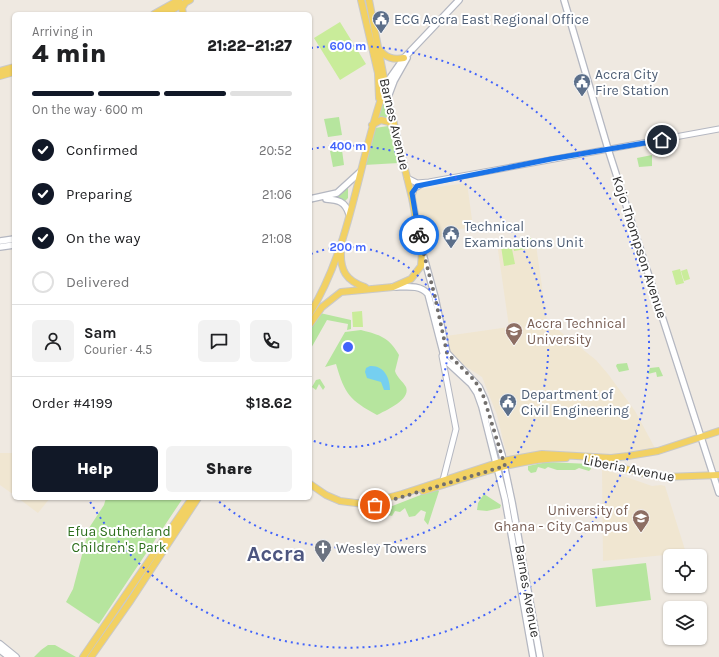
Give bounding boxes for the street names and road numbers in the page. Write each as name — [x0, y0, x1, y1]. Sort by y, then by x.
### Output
street label: Barnes Avenue — [376, 76, 413, 172]
street label: Kojo Thompson Avenue — [608, 174, 671, 321]
street label: Liberia Avenue — [582, 451, 676, 486]
street label: Barnes Avenue — [511, 543, 544, 639]

